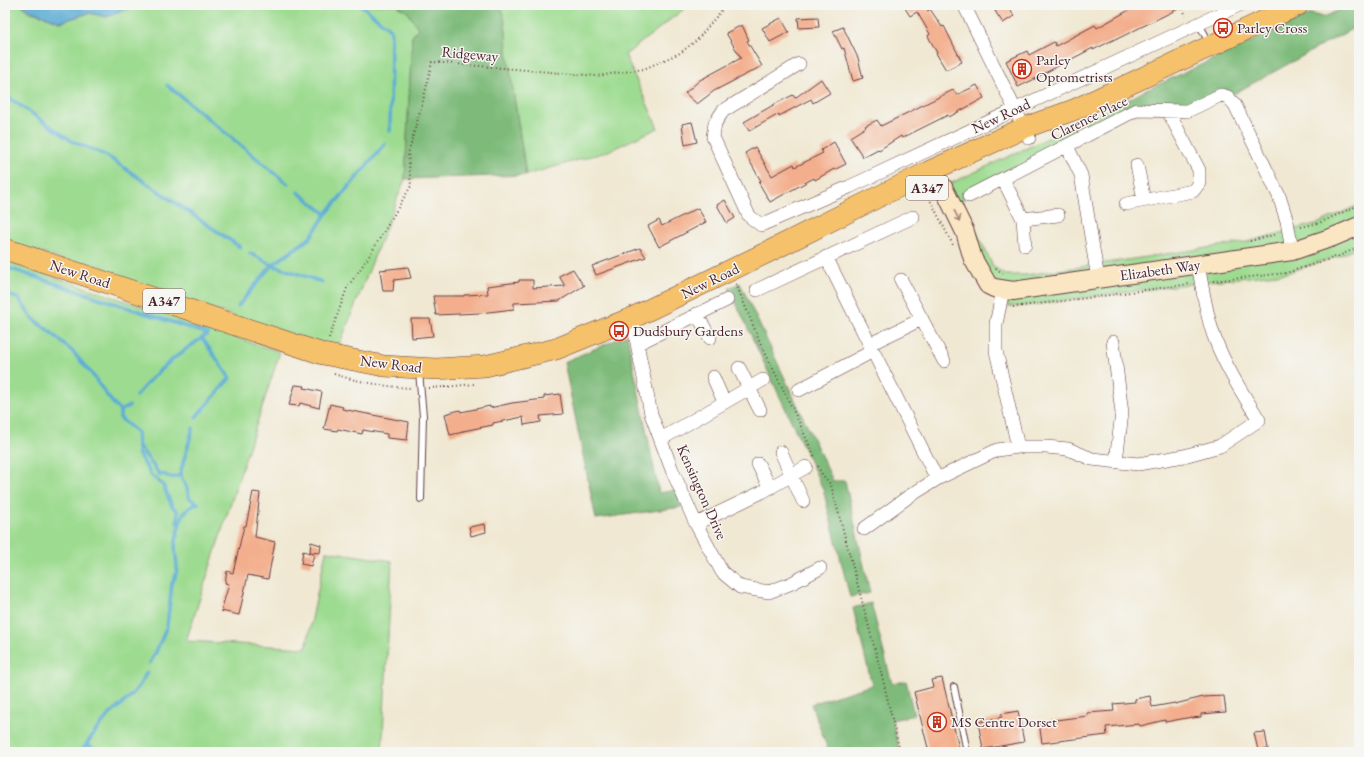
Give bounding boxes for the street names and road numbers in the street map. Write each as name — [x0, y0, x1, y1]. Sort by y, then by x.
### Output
street label: Ridgeway — [441, 42, 500, 65]
street label: Clarence Place — [1047, 91, 1130, 144]
street label: New Road — [968, 94, 1033, 137]
road number: A347 — [906, 176, 948, 200]
street label: Elizabeth Way — [1118, 254, 1202, 285]
street label: New Road — [48, 255, 113, 292]
street label: New Road — [678, 258, 742, 303]
road number: A347 — [143, 289, 185, 313]
street label: New Road — [359, 350, 424, 377]
street label: Kensington Drive — [673, 441, 732, 542]

